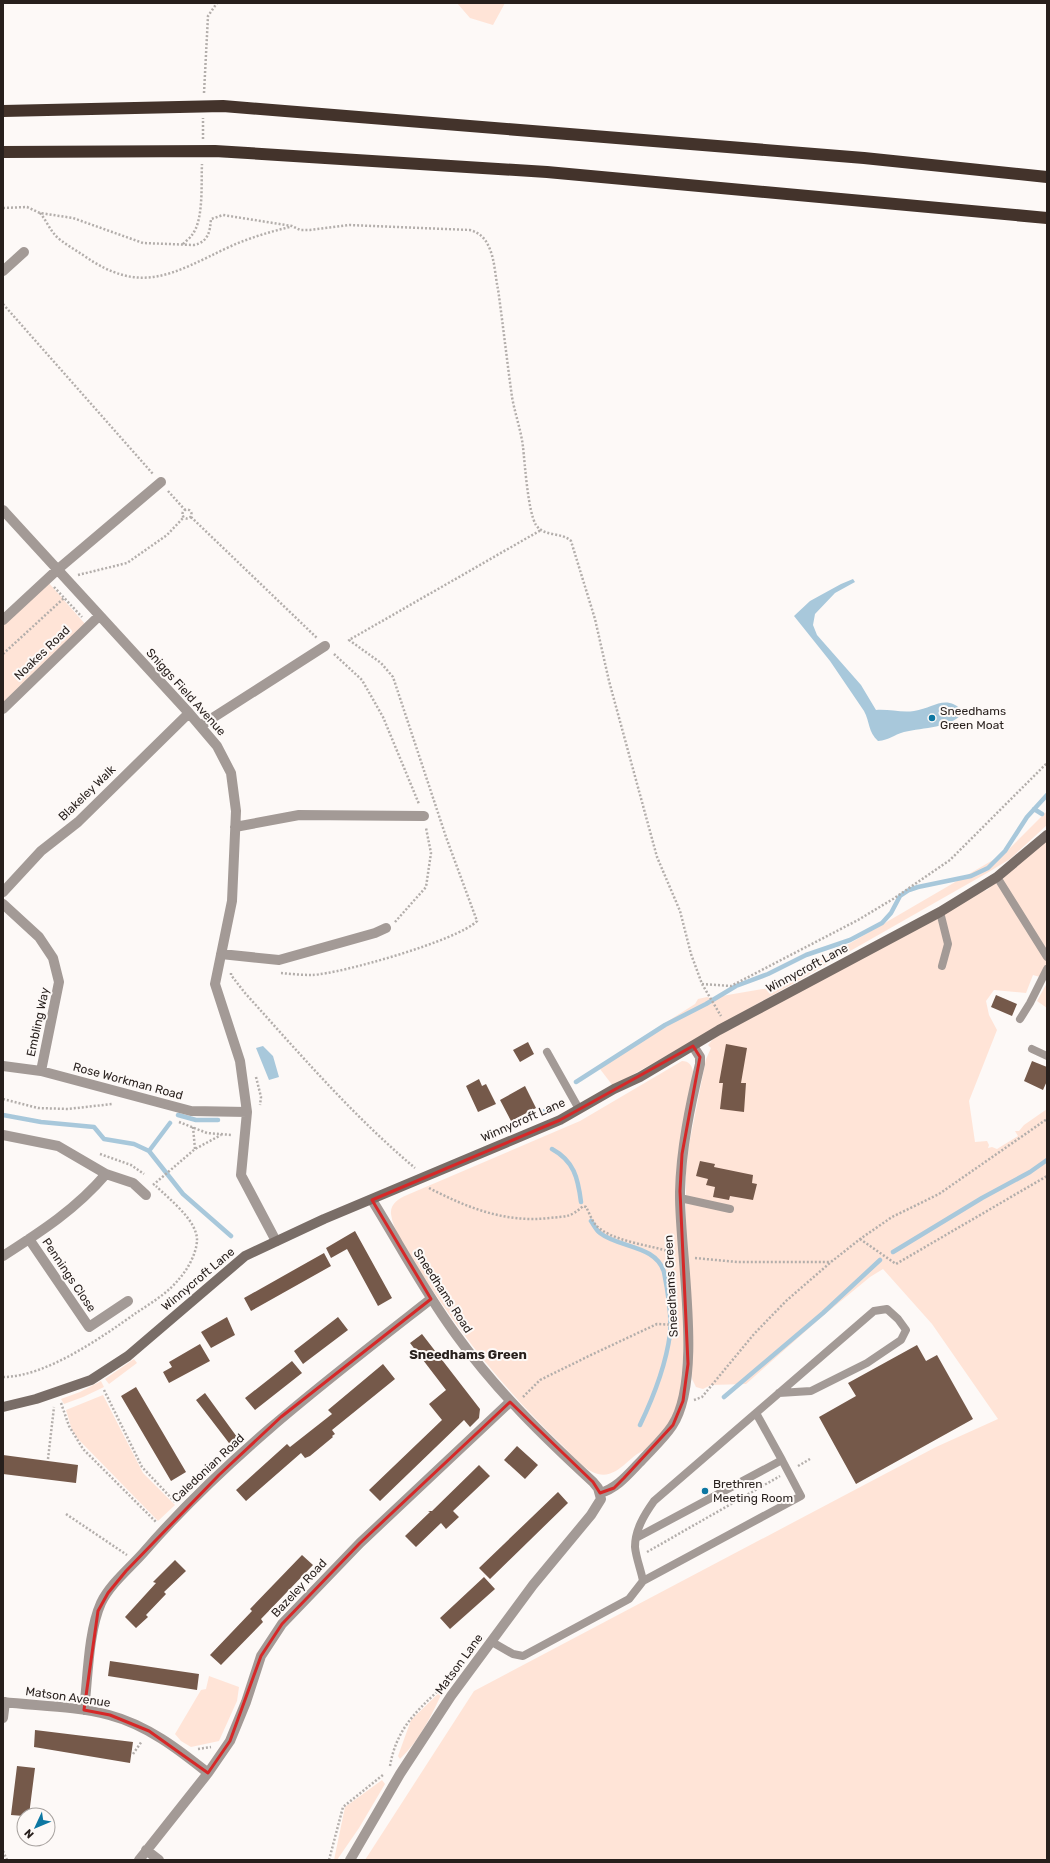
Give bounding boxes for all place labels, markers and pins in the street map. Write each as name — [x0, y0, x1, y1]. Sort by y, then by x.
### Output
place label: Sneedhams Green Moat — [940, 704, 1006, 732]
marker: Sneedhams Green Moat — [927, 713, 937, 723]
place label: Brethren Meeting Room — [713, 1477, 793, 1505]
marker: Brethren Meeting Room — [700, 1486, 710, 1496]

